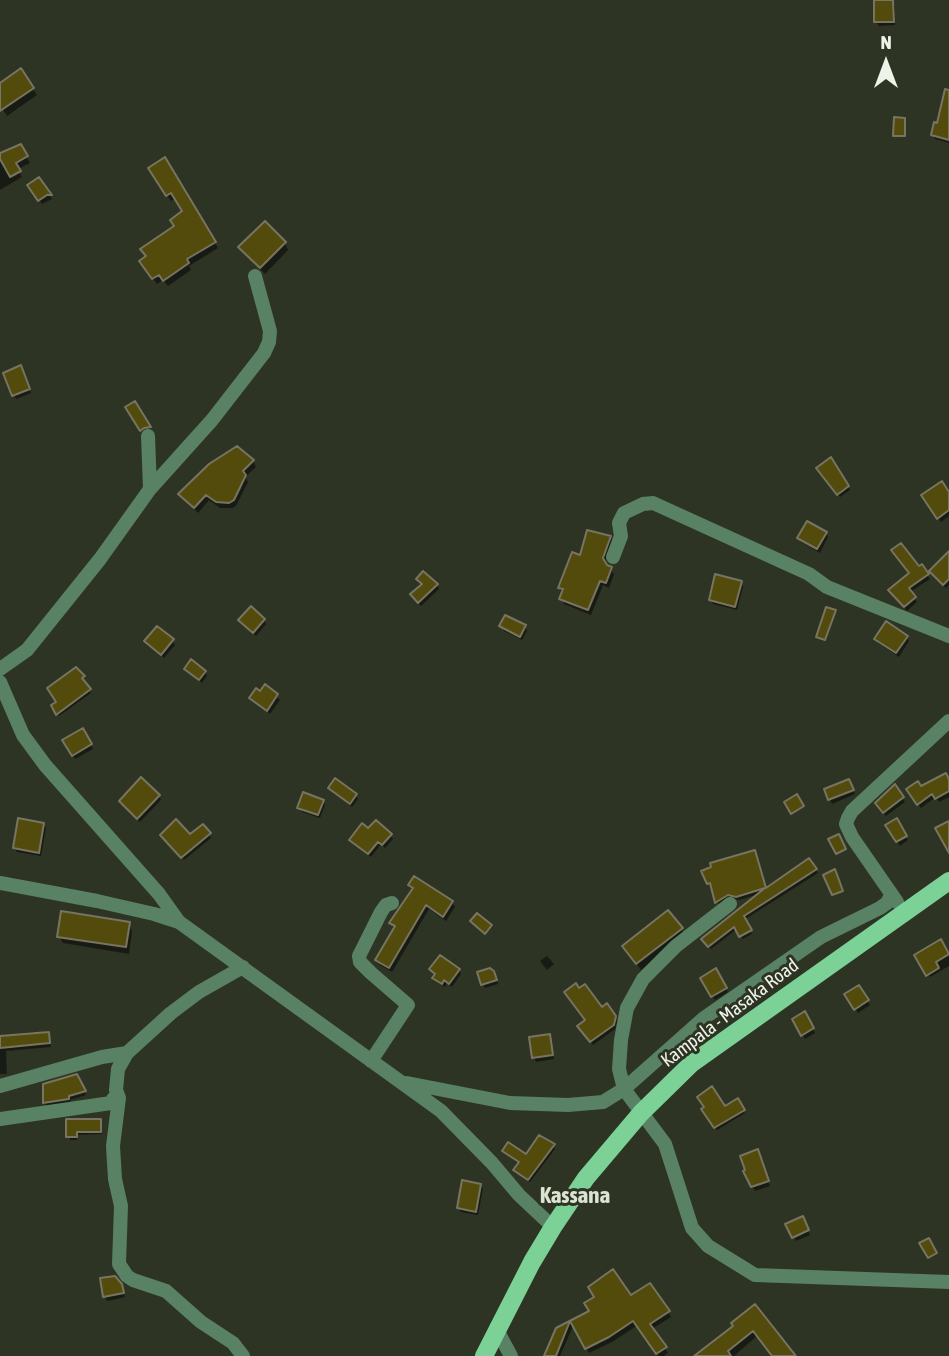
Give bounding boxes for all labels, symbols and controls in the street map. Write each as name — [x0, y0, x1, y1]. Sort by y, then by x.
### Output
north arrow — [851, 28, 921, 98]
text: N — [880, 31, 892, 53]
street label: Kampala - Masaka Road — [657, 954, 803, 1072]
district label: Kassana — [540, 1182, 610, 1210]

